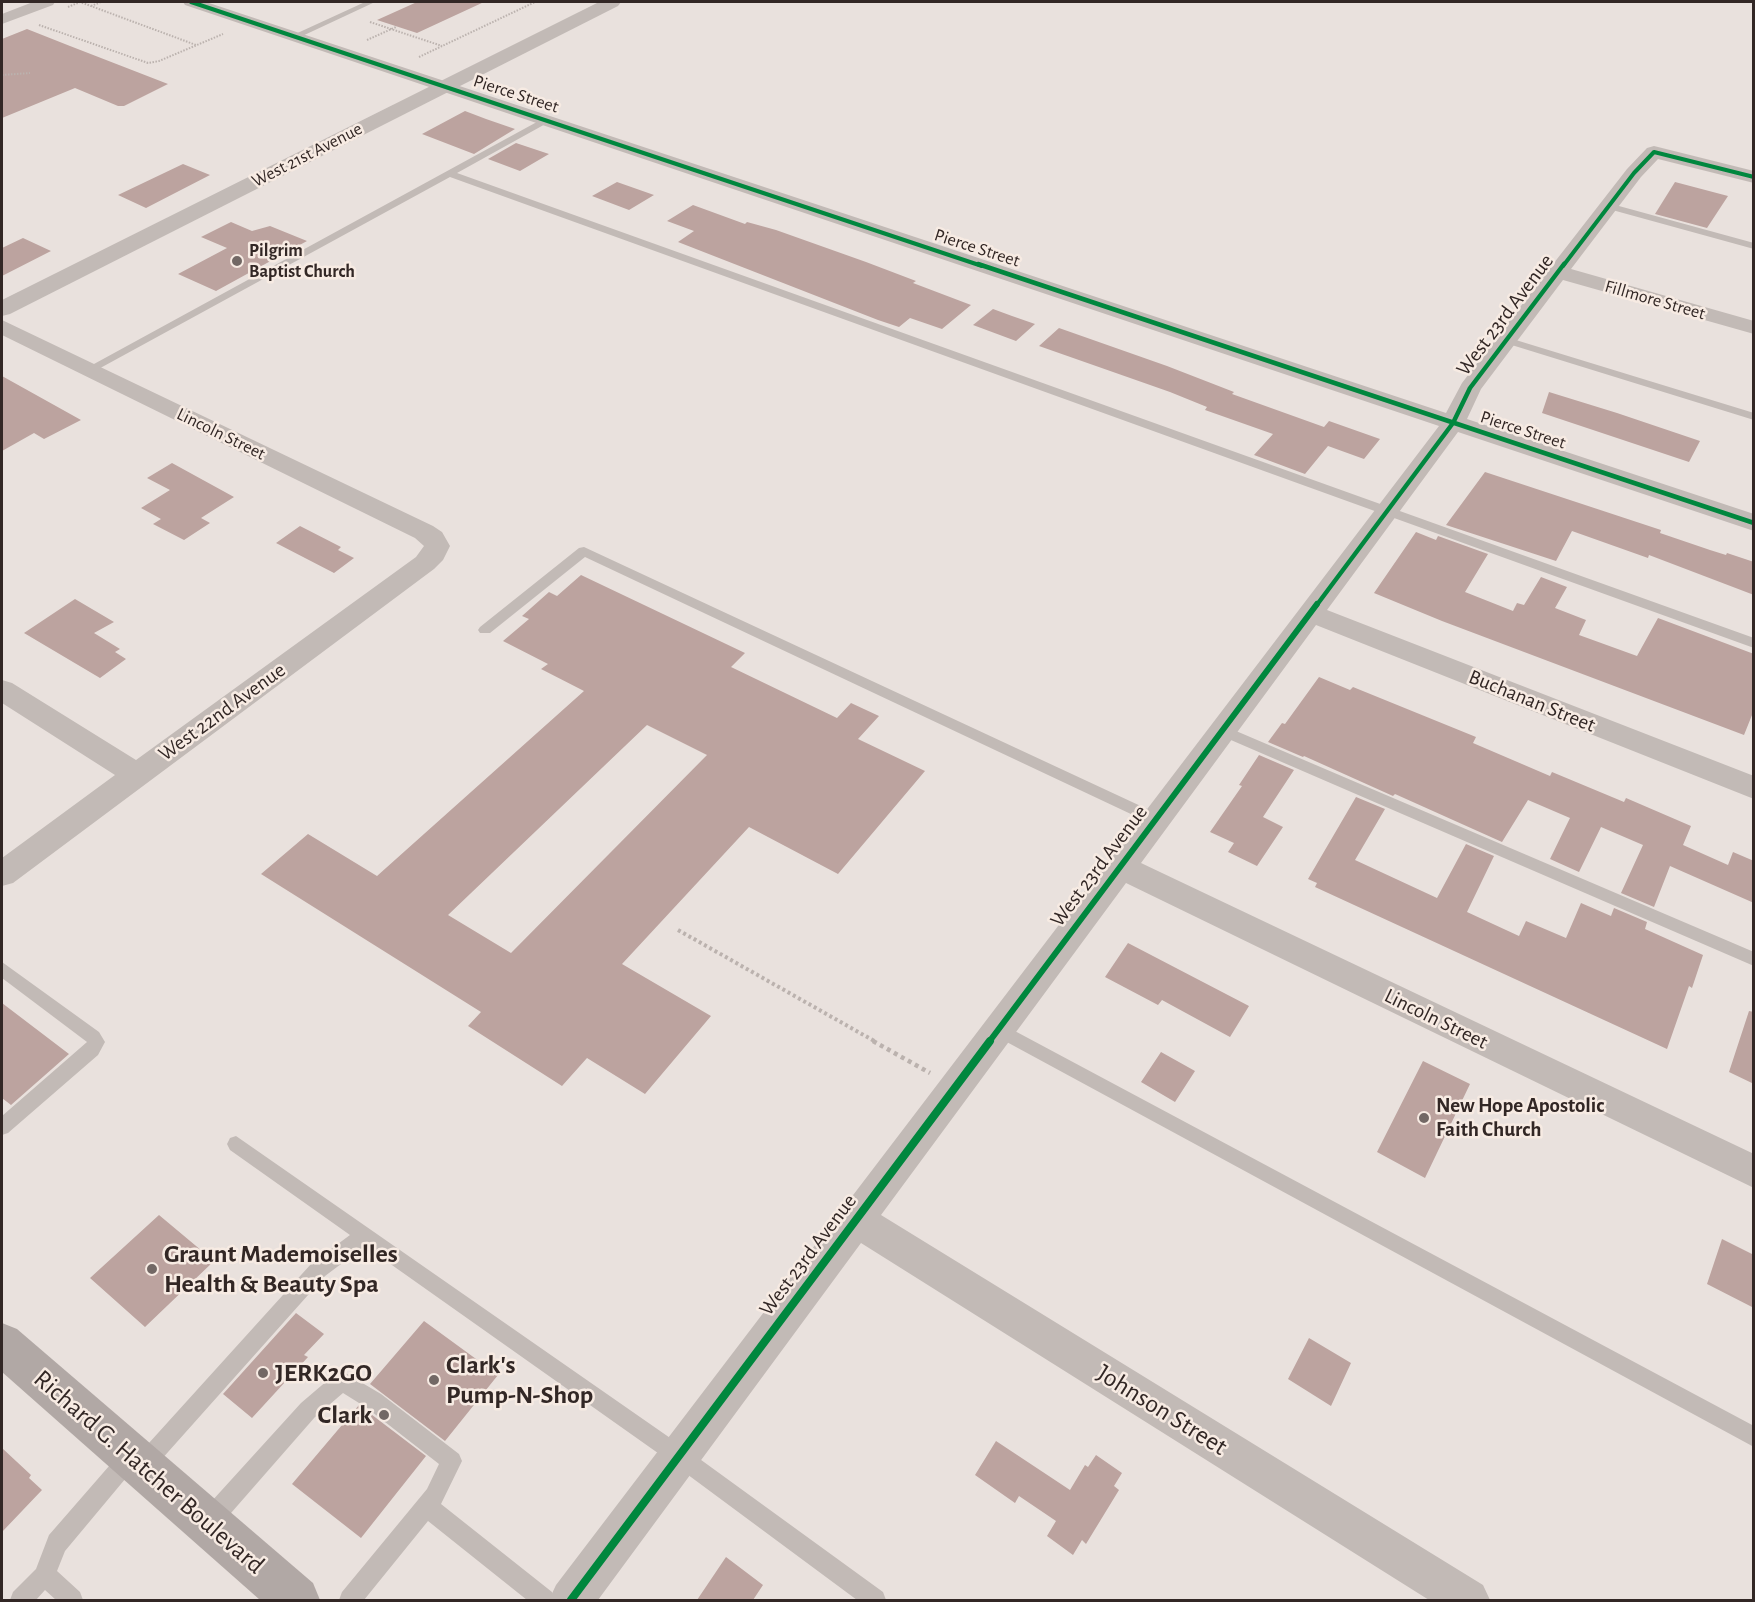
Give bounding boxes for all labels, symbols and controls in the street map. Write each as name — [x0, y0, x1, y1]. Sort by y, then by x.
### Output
street label: Pierce Street — [471, 70, 561, 118]
street label: West 21st Avenue — [248, 118, 366, 192]
street label: Pierce Street — [932, 224, 1022, 272]
place label: Pilgrim Baptist Church — [249, 240, 355, 282]
street label: West 23rd Avenue — [1451, 249, 1559, 381]
marker: Pilgrim Baptist Church — [230, 254, 244, 268]
street label: Fillmore Street — [1602, 275, 1708, 325]
street label: Lincoln Street — [173, 403, 269, 465]
street label: Pierce Street — [1478, 406, 1568, 454]
street label: West 22nd Avenue — [154, 657, 290, 767]
street label: Buchanan Street — [1465, 664, 1599, 738]
street label: West 23rd Avenue — [1045, 800, 1153, 932]
street label: Lincoln Street — [1380, 983, 1492, 1055]
place label: New Hope Apostolic Faith Church — [1436, 1093, 1604, 1143]
marker: New Hope Apostolic Faith Church — [1417, 1111, 1431, 1125]
street label: West 23rd Avenue — [754, 1189, 862, 1321]
place label: Graunt Mademoiselles Health & Beauty Spa — [164, 1238, 398, 1300]
marker: Graunt Mademoiselles Health & Beauty Spa — [145, 1262, 159, 1276]
place label: Clark's Pump-N-Shop — [446, 1349, 593, 1410]
place label: JERK2GO — [275, 1357, 372, 1389]
street label: Johnson Street — [1091, 1358, 1233, 1462]
street label: Richard G. Hatcher Boulevard — [27, 1363, 271, 1581]
marker: JERK2GO — [256, 1366, 270, 1380]
marker: Clark's Pump-N-Shop — [427, 1373, 441, 1387]
place label: Clark — [318, 1399, 372, 1431]
marker: Clark — [377, 1408, 391, 1422]

